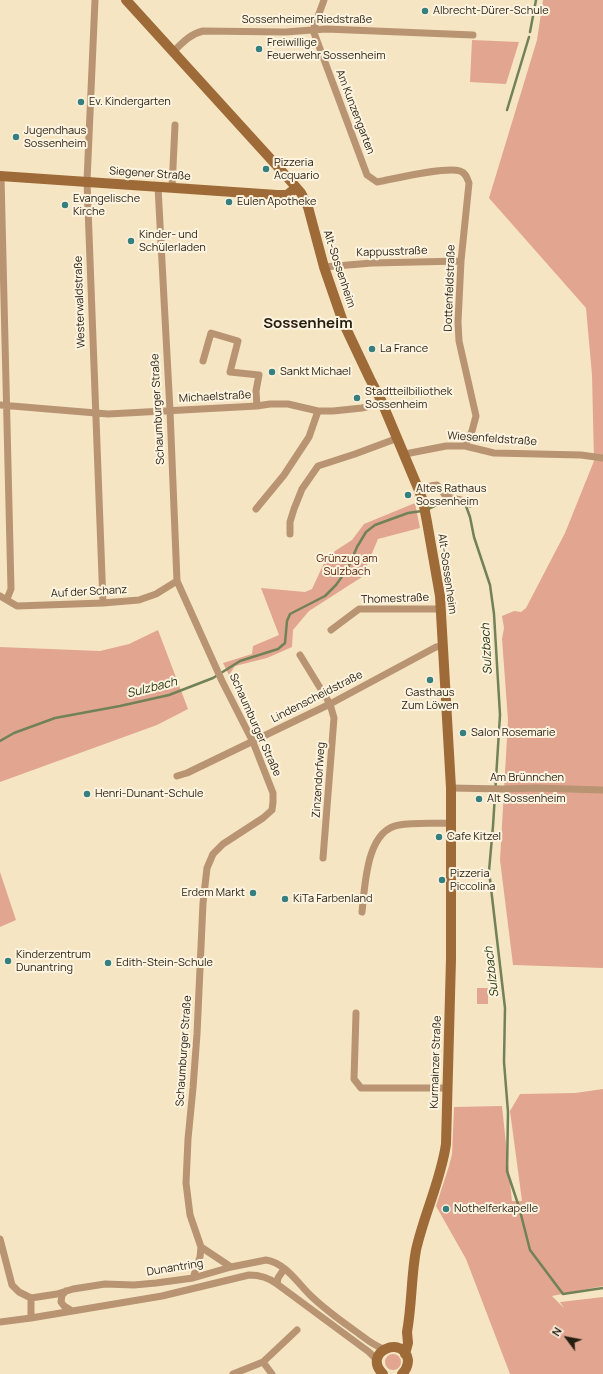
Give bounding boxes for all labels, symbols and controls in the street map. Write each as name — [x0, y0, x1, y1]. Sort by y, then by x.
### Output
place label: Albrecht-Dürer-Schule — [433, 4, 549, 18]
marker: Albrecht-Dürer-Schule — [420, 6, 430, 16]
street label: Sossenheimer Riedstraße — [242, 13, 372, 27]
place label: Freiwillige Feuerwehr Sossenheim — [267, 36, 386, 62]
marker: Freiwillige Feuerwehr Sossenheim — [254, 44, 264, 54]
street label: Am Kunzengarten — [333, 68, 377, 156]
place label: Ev. Kindergarten — [89, 95, 171, 109]
marker: Ev. Kindergarten — [76, 97, 86, 107]
place label: Jugendhaus Sossenheim — [24, 124, 86, 150]
marker: Jugendhaus Sossenheim — [11, 132, 21, 142]
place label: Pizzeria Acquario — [274, 156, 319, 182]
marker: Pizzeria Acquario — [261, 164, 271, 174]
street label: Siegener Straße — [109, 165, 191, 183]
place label: Evangelische Kirche — [73, 192, 140, 218]
place label: Eulen Apotheke — [237, 195, 317, 209]
marker: Eulen Apotheke — [224, 197, 234, 207]
marker: Evangelische Kirche — [60, 200, 70, 210]
place label: Kinder- und Schülerladen — [139, 228, 206, 254]
street label: Alt-Sossenheim — [320, 228, 358, 310]
marker: Kinder- und Schülerladen — [126, 236, 136, 246]
street label: Kappusstraße — [356, 244, 428, 260]
street label: Dottenfeldstraße — [442, 244, 458, 332]
street label: Westerwaldstraße — [72, 255, 88, 349]
district label: Sossenheim — [263, 315, 353, 333]
place label: La France — [380, 342, 428, 356]
marker: La France — [367, 344, 377, 354]
street label: Schaumburger Straße — [148, 353, 168, 465]
place label: Sankt Michael — [280, 365, 351, 379]
marker: Sankt Michael — [267, 367, 277, 377]
place label: Stadtteilbiliothek Sossenheim — [365, 385, 452, 411]
street label: Michaelstraße — [178, 389, 252, 405]
marker: Stadtteilbiliothek Sossenheim — [352, 393, 362, 403]
street label: Wiesenfeldstraße — [447, 429, 537, 449]
place label: Altes Rathaus Sossenheim — [416, 482, 487, 508]
marker: Altes Rathaus Sossenheim — [403, 490, 413, 500]
street label: Alt-Sossenheim — [435, 533, 459, 615]
park label: Grünzug am Sulzbach — [316, 552, 378, 578]
street label: Auf der Schanz — [50, 583, 128, 601]
street label: Thomestraße — [361, 591, 429, 607]
water label: Sulzbach — [478, 623, 496, 675]
street label: Lindenscheidstraße — [269, 668, 365, 726]
street label: Schaumburger Straße — [226, 671, 284, 779]
water label: Sulzbach — [125, 675, 179, 701]
marker: Gasthaus Zum Löwen — [425, 675, 435, 685]
place label: Gasthaus Zum Löwen — [401, 686, 459, 712]
place label: Salon Rosemarie — [471, 726, 556, 740]
marker: Salon Rosemarie — [458, 728, 468, 738]
street label: Zinzendorfweg — [310, 742, 328, 818]
street label: Am Brünnchen — [490, 771, 564, 785]
place label: Henri-Dunant-Schule — [95, 787, 204, 801]
marker: Henri-Dunant-Schule — [82, 789, 92, 799]
place label: Alt Sossenheim — [487, 792, 566, 806]
marker: Alt Sossenheim — [474, 794, 484, 804]
place label: Cafe Kitzel — [447, 830, 501, 844]
marker: Cafe Kitzel — [434, 832, 444, 842]
place label: Pizzeria Piccolina — [450, 867, 495, 893]
marker: Pizzeria Piccolina — [437, 875, 447, 885]
place label: Erdem Markt — [181, 886, 245, 900]
marker: Erdem Markt — [248, 888, 258, 898]
place label: KiTa Farbenland — [293, 892, 373, 906]
marker: KiTa Farbenland — [280, 894, 290, 904]
water label: Sulzbach — [482, 946, 502, 998]
place label: Kinderzentrum Dunantring — [16, 948, 91, 974]
marker: Kinderzentrum Dunantring — [3, 956, 13, 966]
place label: Edith-Stein-Schule — [116, 956, 213, 970]
marker: Edith-Stein-Schule — [103, 958, 113, 968]
street label: Schaumburger Straße — [174, 995, 194, 1107]
street label: Kurmainzer Straße — [428, 1015, 444, 1109]
place label: Nothelferkapelle — [454, 1202, 538, 1216]
marker: Nothelferkapelle — [441, 1204, 451, 1214]
street label: Dunantring — [146, 1257, 204, 1279]
north arrow — [547, 1318, 587, 1358]
text: N — [548, 1324, 565, 1339]

